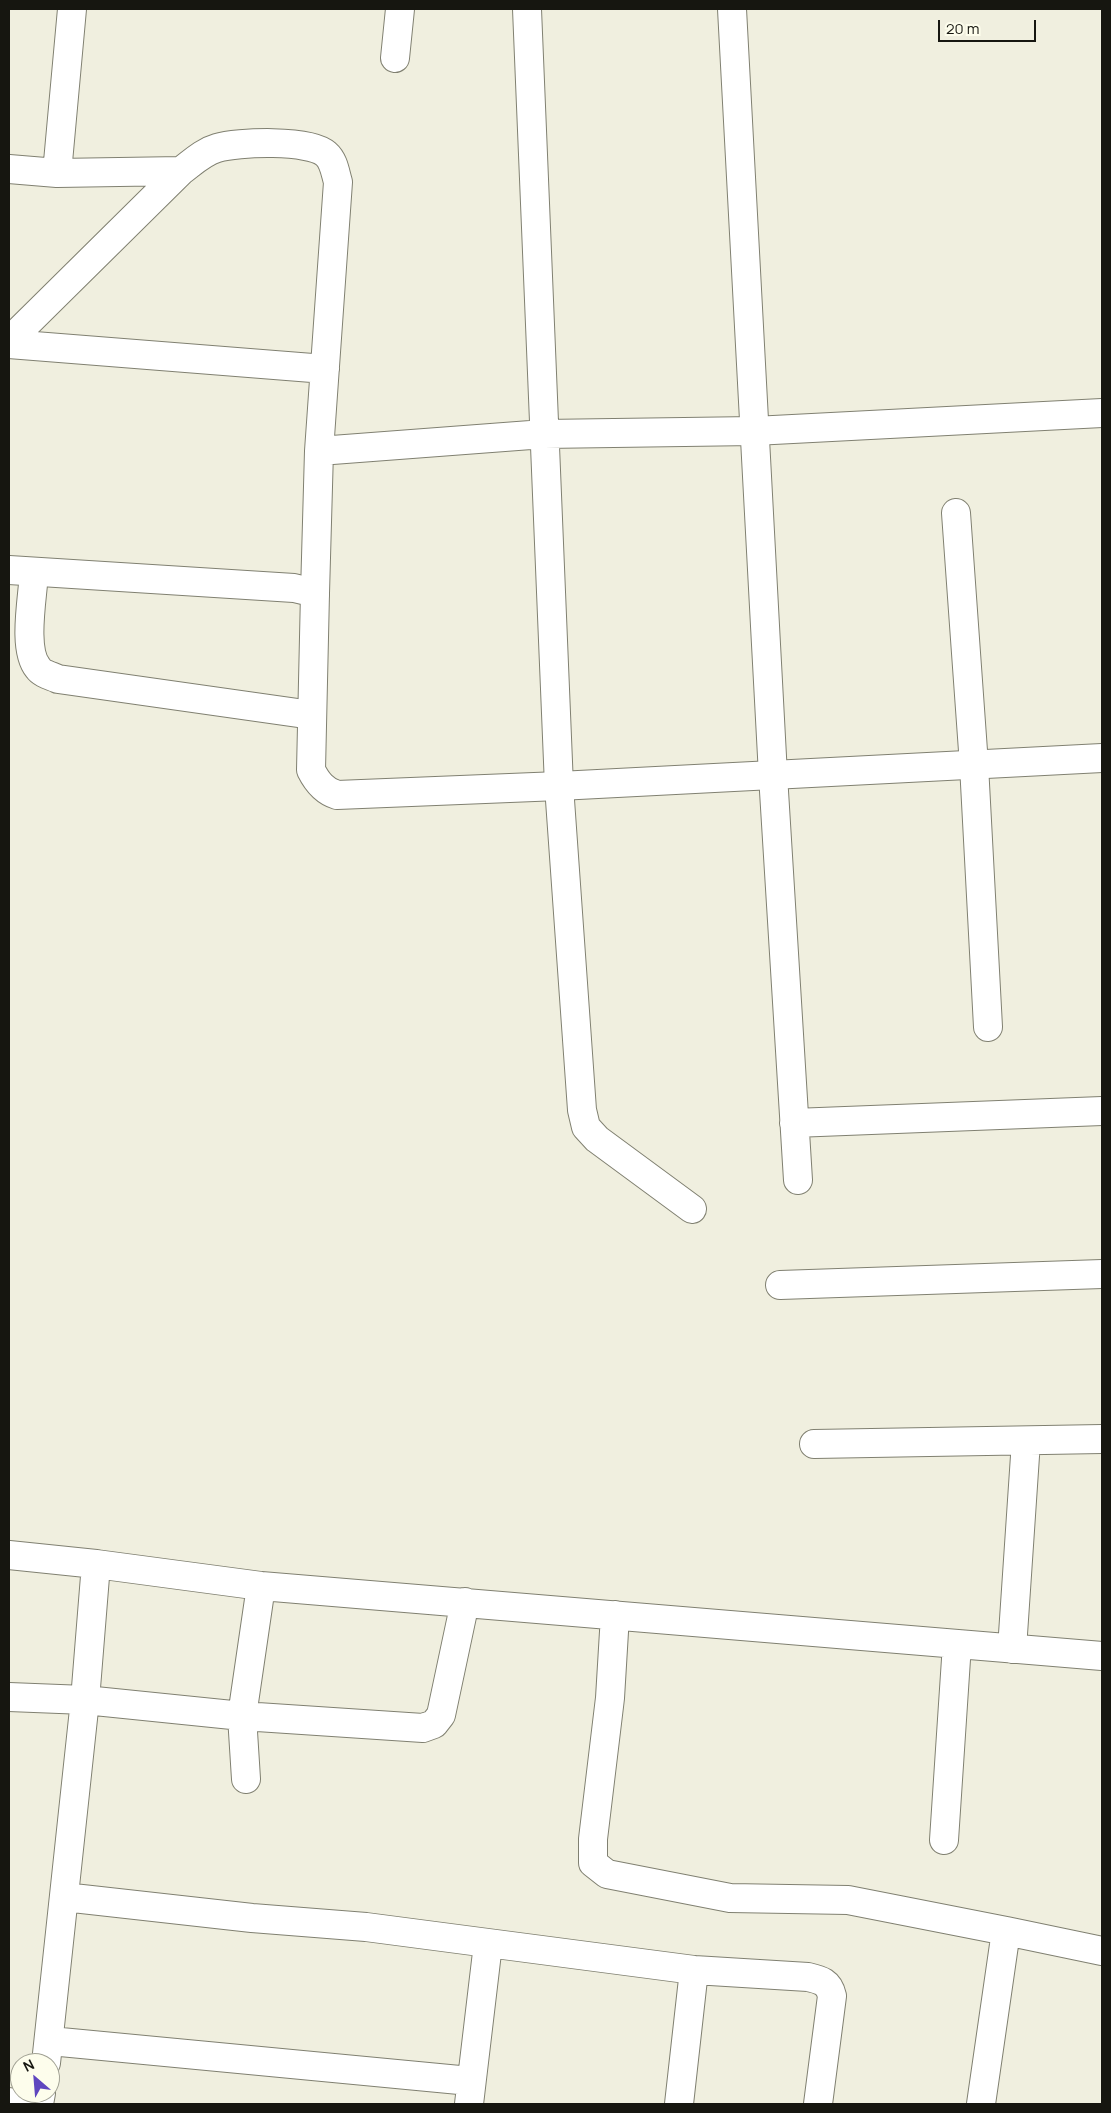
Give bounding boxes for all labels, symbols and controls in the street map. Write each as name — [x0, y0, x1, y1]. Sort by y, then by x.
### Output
scale bar — [941, 10, 1038, 42]
text: 20 m — [946, 18, 979, 39]
north arrow — [10, 2053, 60, 2103]
text: N — [20, 2054, 37, 2076]

